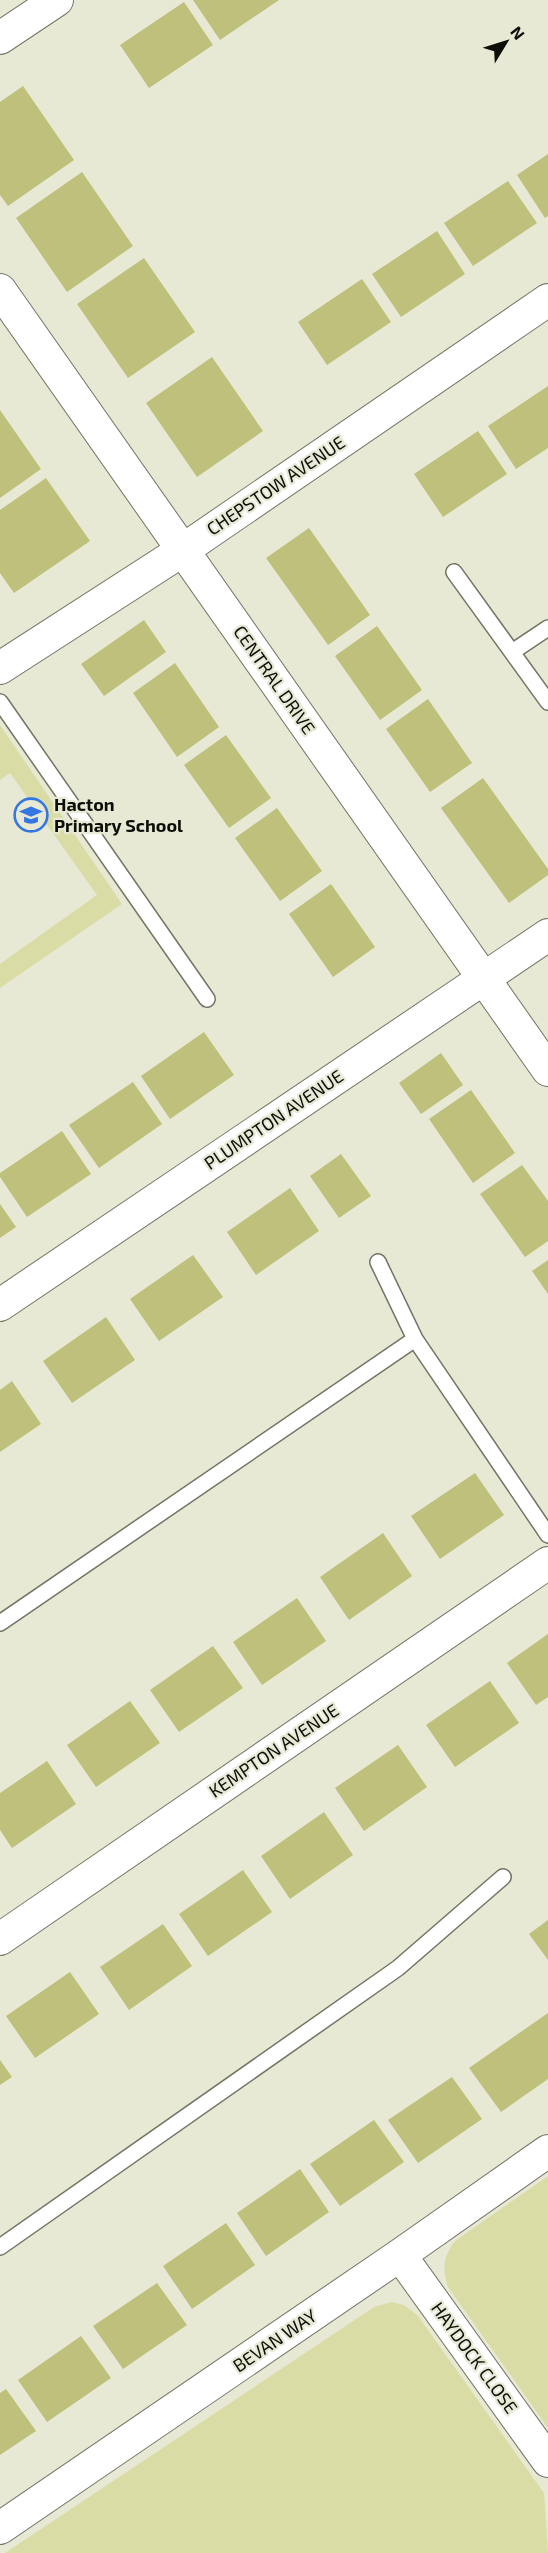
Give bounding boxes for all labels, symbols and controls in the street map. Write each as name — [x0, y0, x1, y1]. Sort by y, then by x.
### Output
north arrow — [476, 12, 536, 72]
text: N — [507, 22, 529, 43]
street label: CHEPSTOW AVENUE — [202, 431, 349, 540]
street label: CENTRAL DRIVE — [229, 621, 320, 738]
place label: Hacton Primary School — [54, 793, 183, 836]
school or university icon: Hacton Primary School — [13, 797, 49, 833]
street label: PLUMPTON AVENUE — [200, 1065, 347, 1174]
street label: KEMPTON AVENUE — [204, 1699, 343, 1802]
street label: HAYDOCK CLOSE — [427, 2297, 523, 2418]
street label: BEVAN WAY — [228, 2304, 321, 2376]

